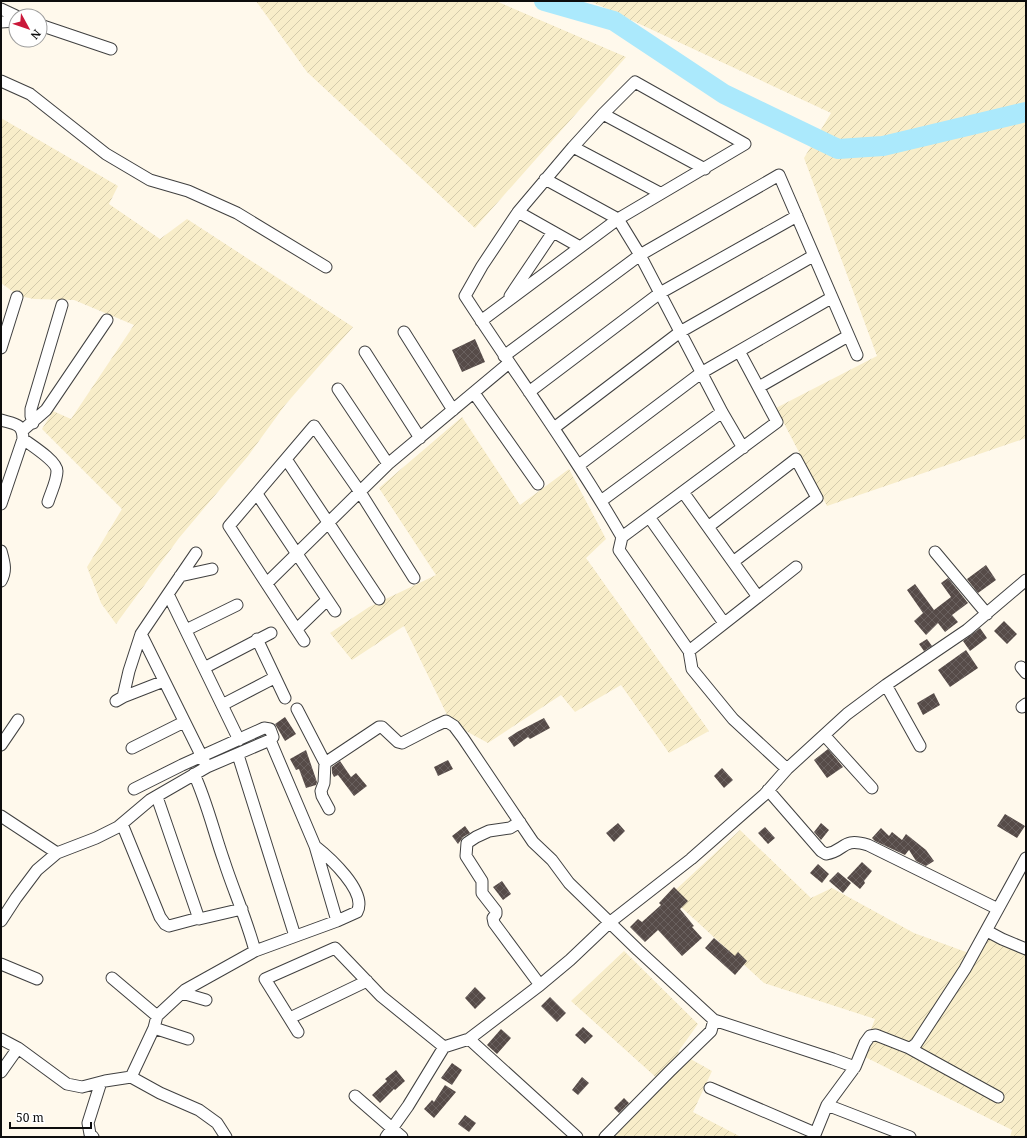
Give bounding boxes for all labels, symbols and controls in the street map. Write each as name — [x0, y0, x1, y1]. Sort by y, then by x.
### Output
north arrow — [8, 8, 48, 48]
text: N — [27, 27, 45, 43]
scale bar — [10, 1104, 91, 1130]
text: 50 m — [16, 1109, 44, 1126]

